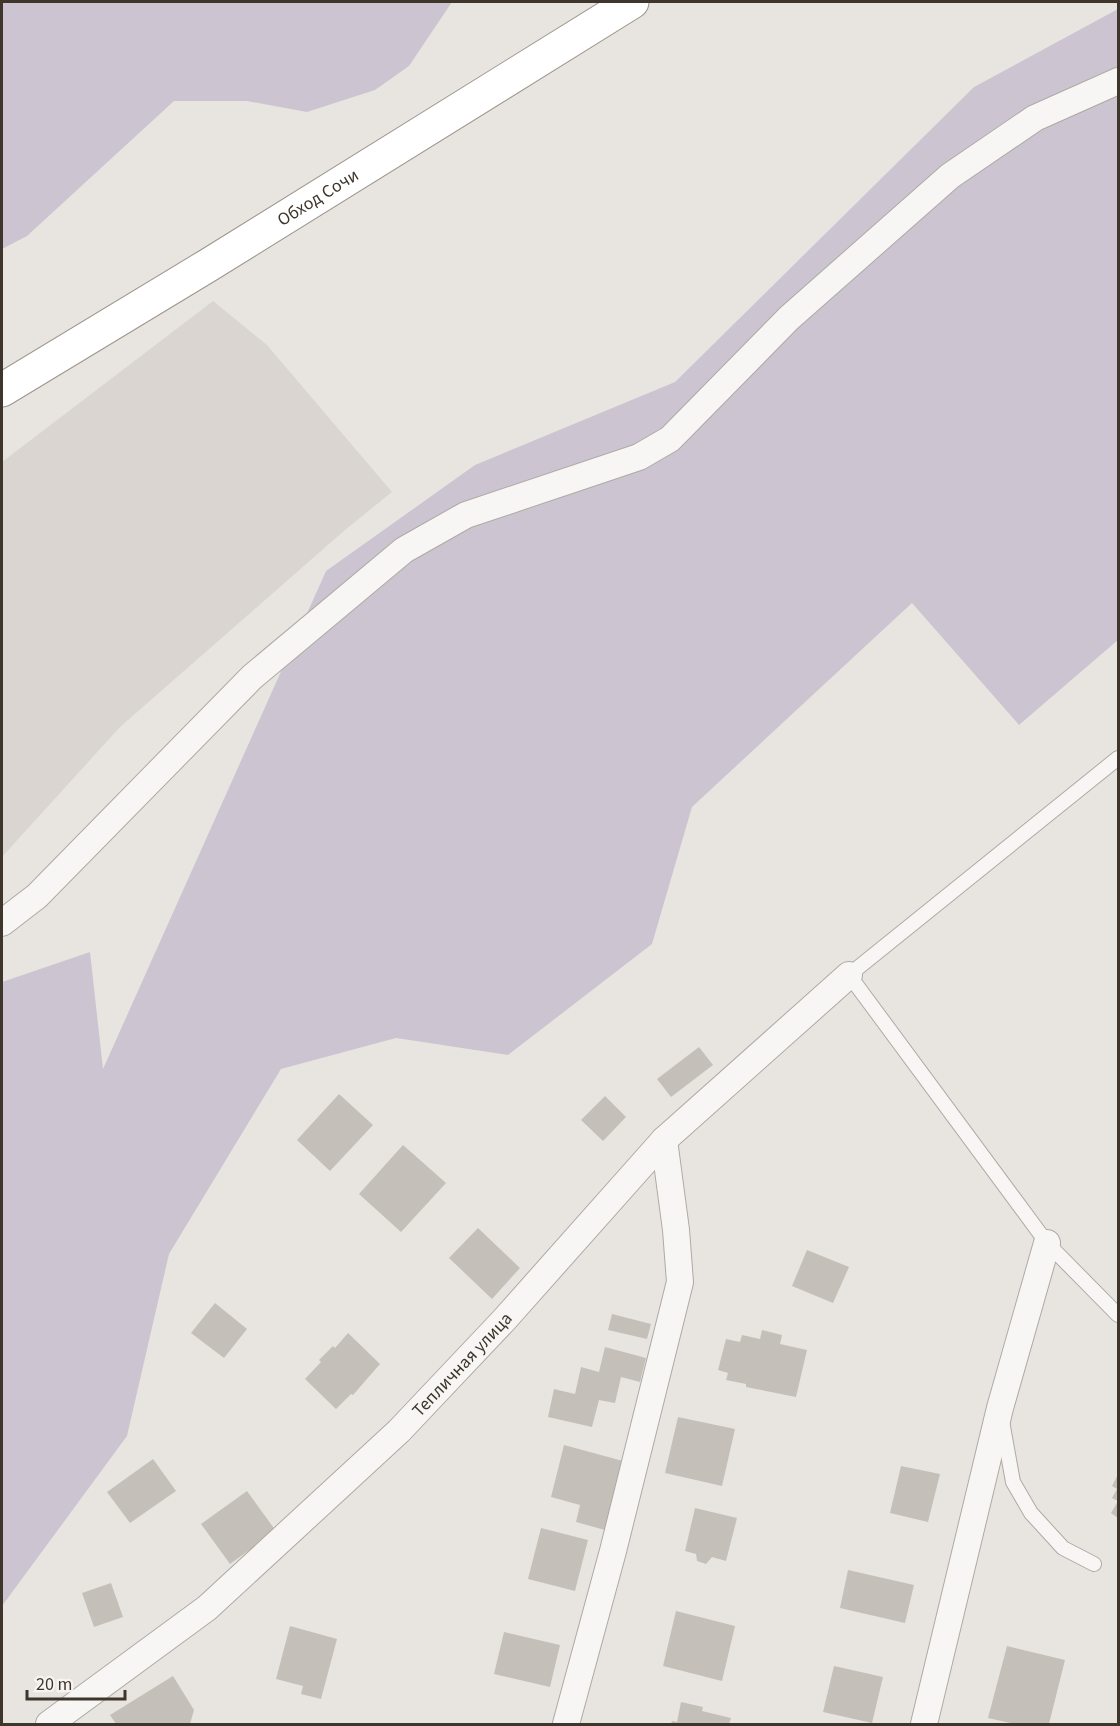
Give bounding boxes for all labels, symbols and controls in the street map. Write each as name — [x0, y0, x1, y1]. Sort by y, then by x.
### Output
street label: Обход Сочи — [273, 163, 364, 232]
street label: Тепличная улица — [407, 1307, 518, 1422]
scale bar — [27, 1663, 124, 1701]
text: 20 m — [36, 1672, 72, 1697]

